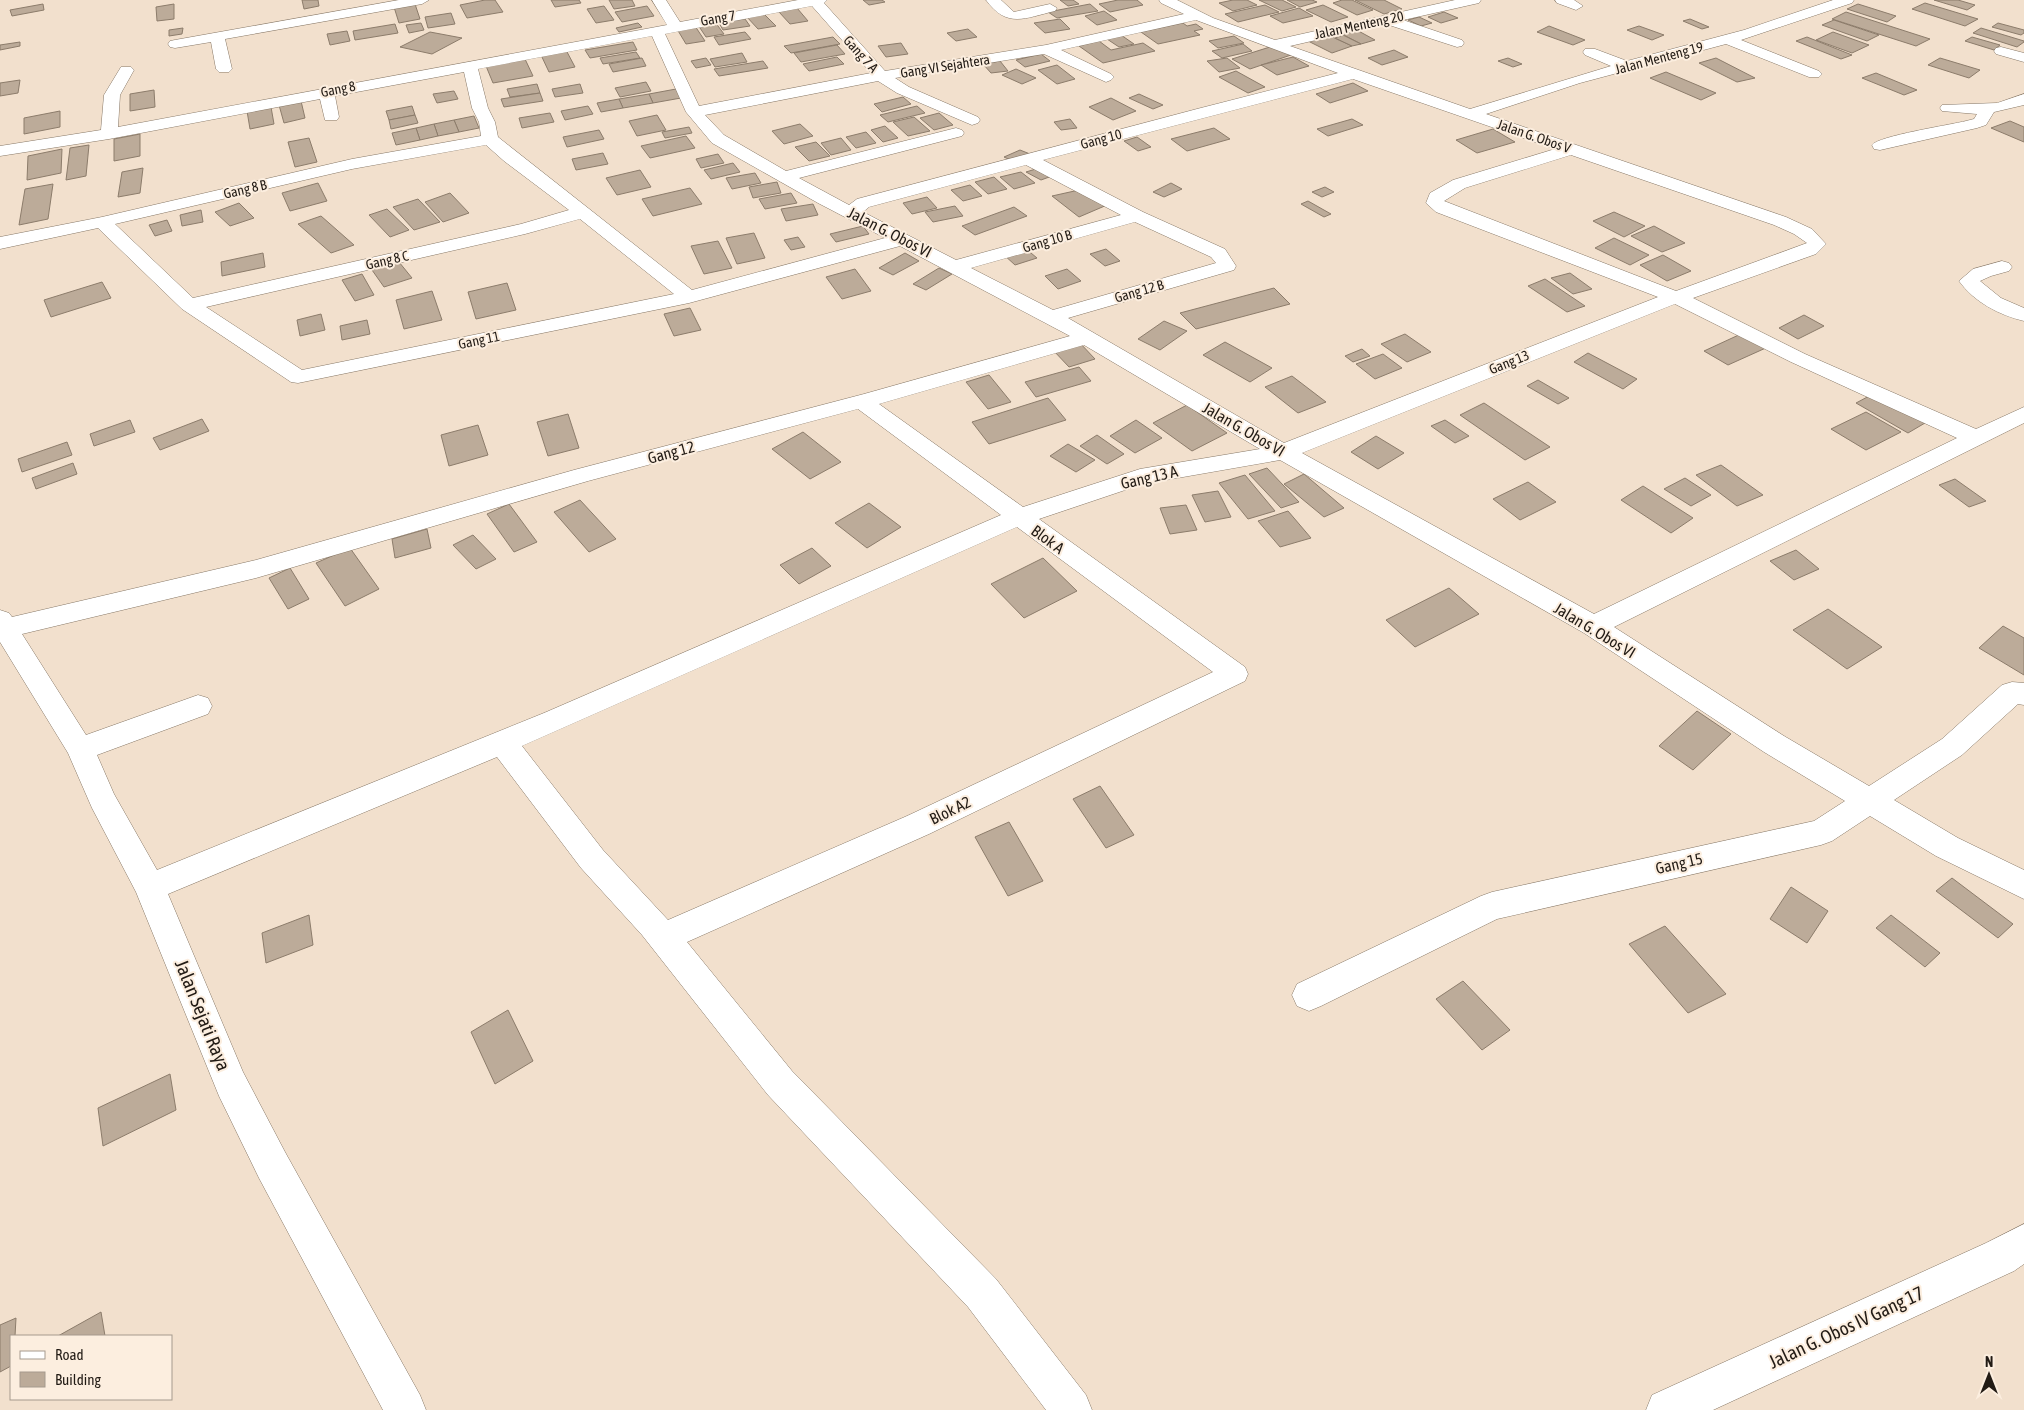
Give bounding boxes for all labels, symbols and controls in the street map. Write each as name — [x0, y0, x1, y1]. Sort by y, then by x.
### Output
street label: Gang 7 — [699, 7, 737, 29]
street label: Jalan Menteng 20 — [1313, 8, 1405, 42]
street label: Gang 7 A — [840, 32, 882, 76]
street label: Jalan Menteng 19 — [1613, 39, 1705, 77]
street label: Gang VI Sejahtera — [899, 51, 991, 81]
street label: Gang 8 — [319, 78, 357, 100]
street label: Jalan G. Obos V — [1495, 116, 1573, 156]
street label: Gang 10 — [1079, 126, 1124, 152]
street label: Gang 8 B — [222, 176, 268, 202]
street label: Jalan G. Obos VI — [845, 203, 935, 261]
street label: Gang 10 B — [1021, 226, 1074, 256]
street label: Gang 8 C — [364, 247, 411, 273]
street label: Gang 12 B — [1113, 276, 1166, 306]
street label: Gang 11 — [457, 328, 501, 352]
street label: Gang 13 — [1487, 347, 1531, 377]
street label: Jalan G. Obos VI — [1200, 398, 1288, 460]
street label: Gang 12 — [646, 437, 697, 468]
street label: Gang 13 A — [1119, 462, 1180, 493]
street label: Blok A — [1028, 521, 1068, 557]
street label: Jalan G. Obos VI — [1551, 599, 1639, 661]
street label: Blok A2 — [926, 792, 974, 828]
street label: Gang 15 — [1654, 849, 1705, 878]
street label: Jalan Sejati Raya — [171, 956, 235, 1074]
street label: Jalan G. Obos IV Gang 17 — [1765, 1281, 1927, 1373]
legend — [10, 1335, 172, 1400]
text: Road — [55, 1346, 84, 1363]
north arrow — [1964, 1350, 2014, 1400]
text: N — [1985, 1354, 1993, 1370]
text: Building — [55, 1371, 101, 1388]

